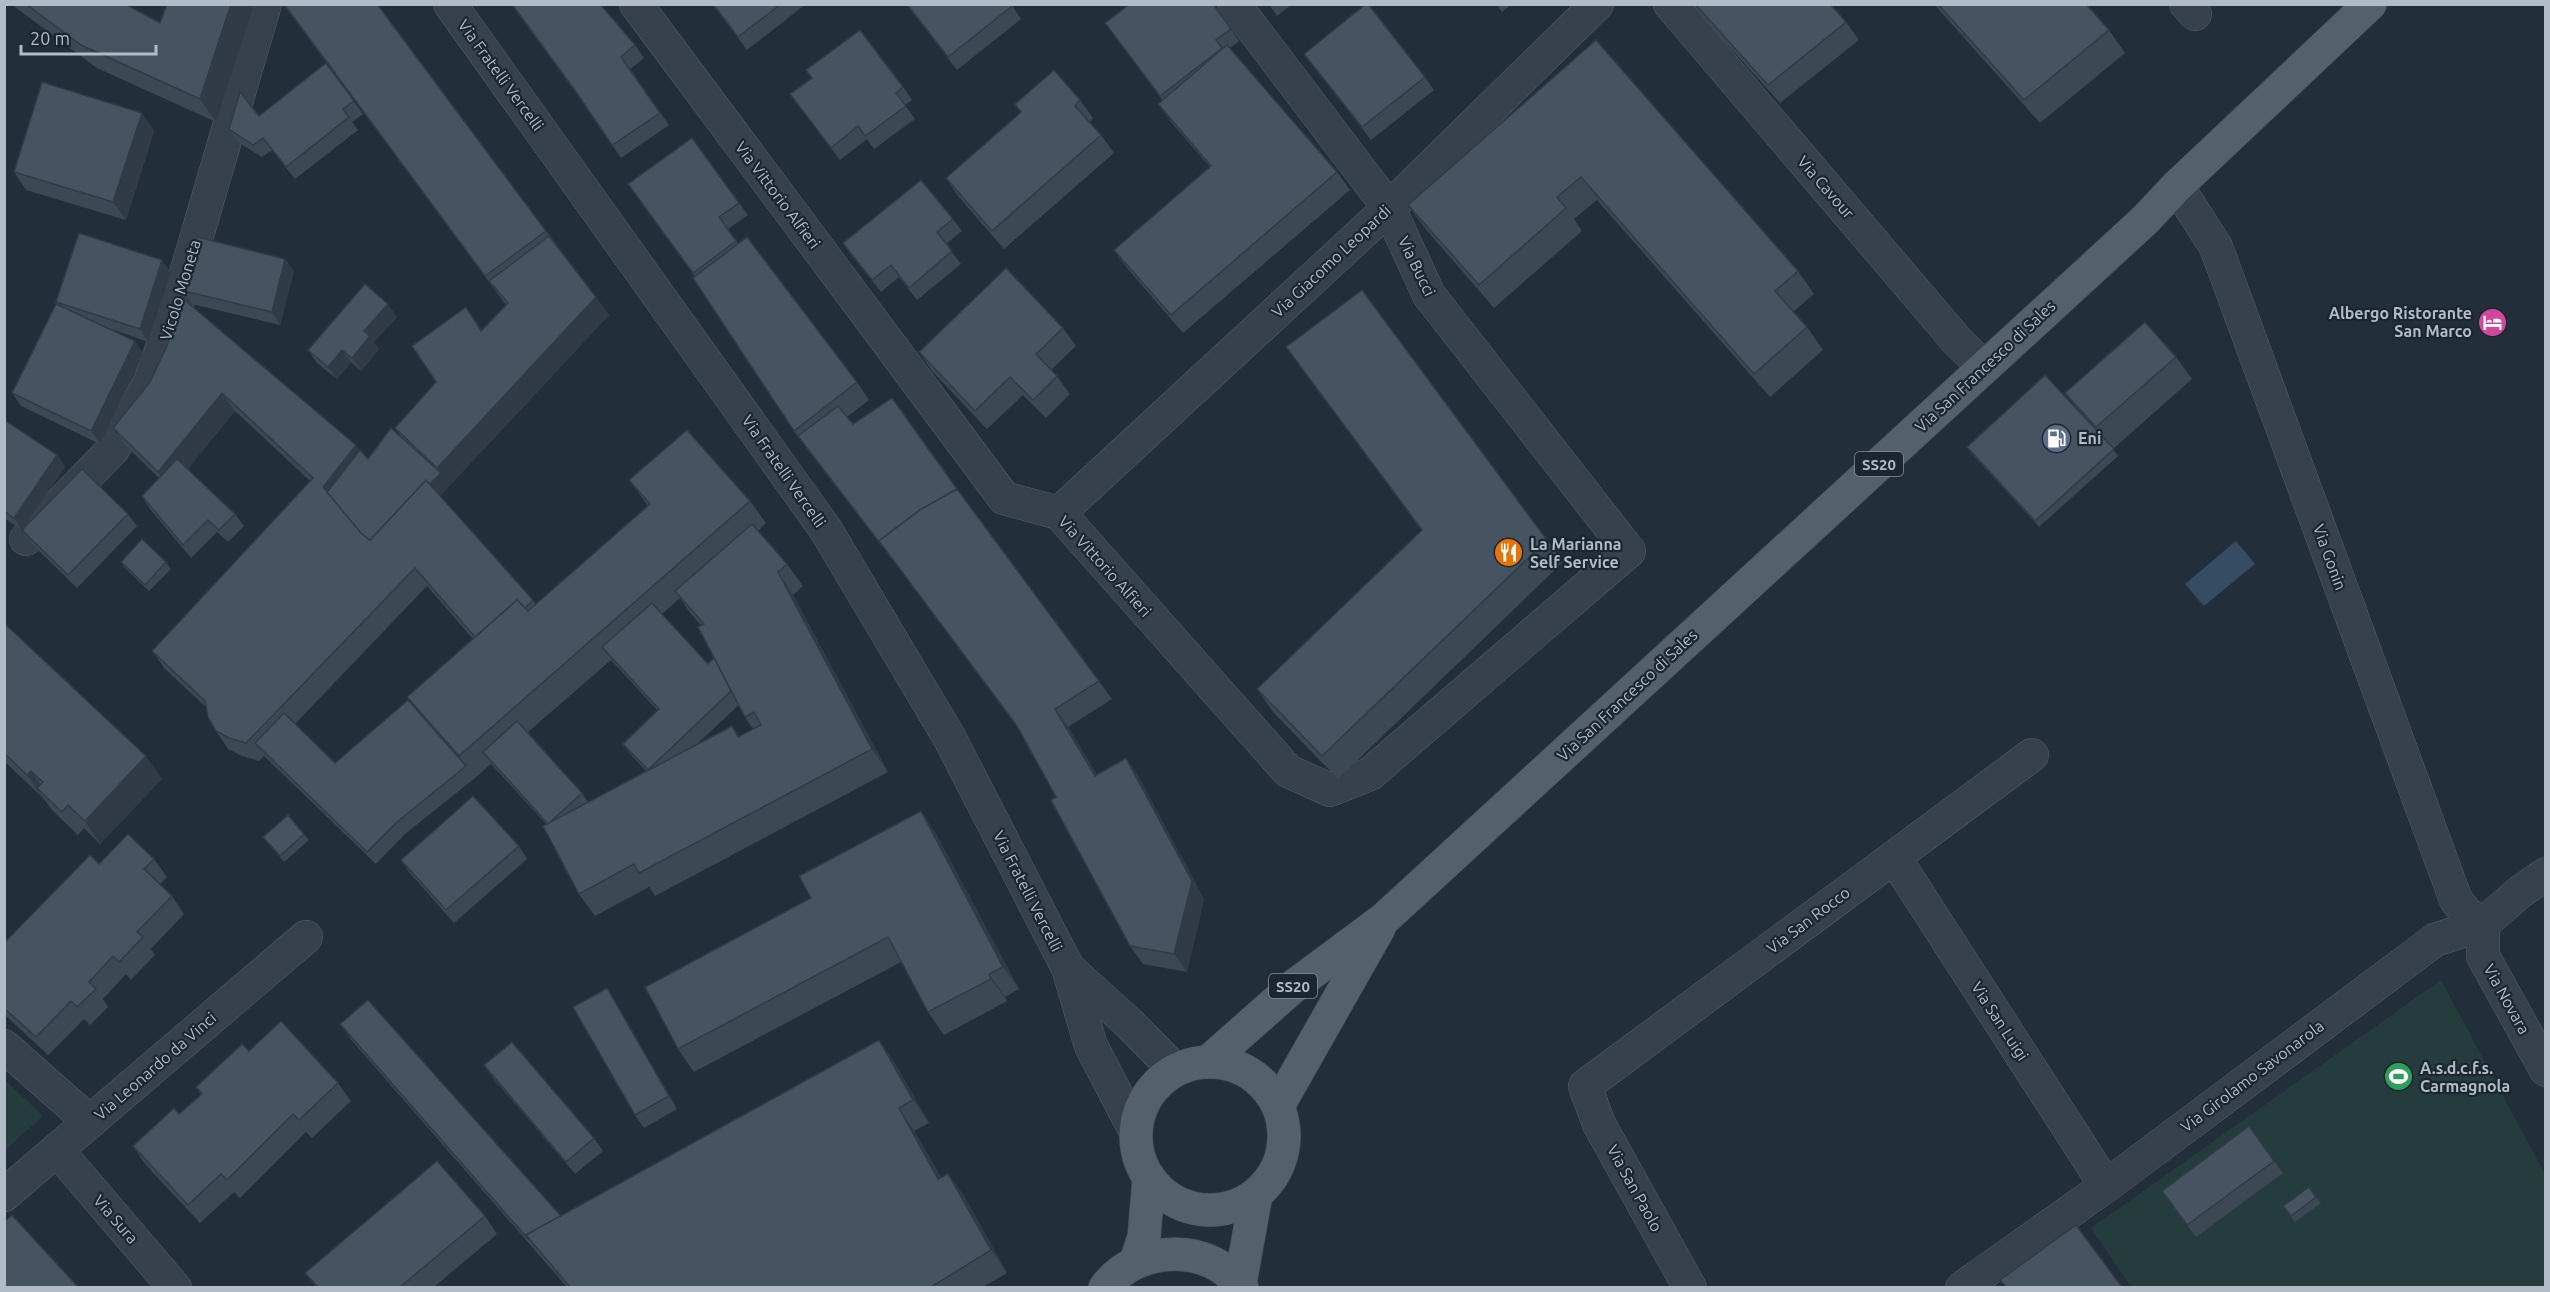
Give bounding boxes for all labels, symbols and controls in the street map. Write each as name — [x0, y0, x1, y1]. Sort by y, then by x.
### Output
street label: Via Fratelli Vercelli — [455, 16, 547, 134]
scale bar — [21, 18, 156, 56]
text: 20 m — [30, 28, 70, 48]
street label: Via Vittorio Alfieri — [732, 138, 824, 252]
street label: Via Cavour — [1794, 152, 1858, 222]
street label: Via Giacomo Leopardi — [1268, 201, 1394, 321]
street label: Via Bucci — [1395, 233, 1439, 299]
street label: Vicolo Moneta — [156, 238, 204, 342]
street label: Via San Francesco di Sales — [1911, 296, 2059, 436]
place label: Albergo Ristorante San Marco — [2329, 304, 2472, 340]
hotel icon: Albergo Ristorante San Marco — [2477, 306, 2509, 338]
street label: Via Fratelli Vercelli — [739, 411, 829, 531]
fuel station icon: Eni — [2041, 422, 2073, 454]
place label: Eni — [2078, 429, 2101, 447]
road number: SS20 — [1855, 452, 1903, 476]
street label: Via Vittorio Alfieri — [1055, 512, 1155, 620]
street label: Via Gonin — [2310, 522, 2350, 592]
place label: La Marianna Self Service — [1530, 535, 1621, 571]
restaurant icon: La Marianna Self Service — [1493, 537, 1525, 569]
street label: Via San Francesco di Sales — [1553, 625, 1701, 765]
street label: Via Fratelli Vercelli — [990, 828, 1066, 954]
street label: Via San Rocco — [1763, 883, 1853, 957]
street label: Via Novara — [2480, 961, 2534, 1037]
road number: SS20 — [1269, 974, 1317, 998]
street label: Via San Luigi — [1968, 978, 2032, 1064]
street label: Via Leonardo da Vinci — [91, 1008, 219, 1124]
street label: Via Girolamo Savonarola — [2177, 1016, 2327, 1136]
place label: A.s.d.c.f.s. Carmagnola — [2420, 1059, 2510, 1095]
sports icon: A.s.d.c.f.s. Carmagnola — [2383, 1061, 2415, 1093]
street label: Via San Paolo — [1604, 1141, 1666, 1235]
street label: Via Sura — [90, 1191, 142, 1247]

